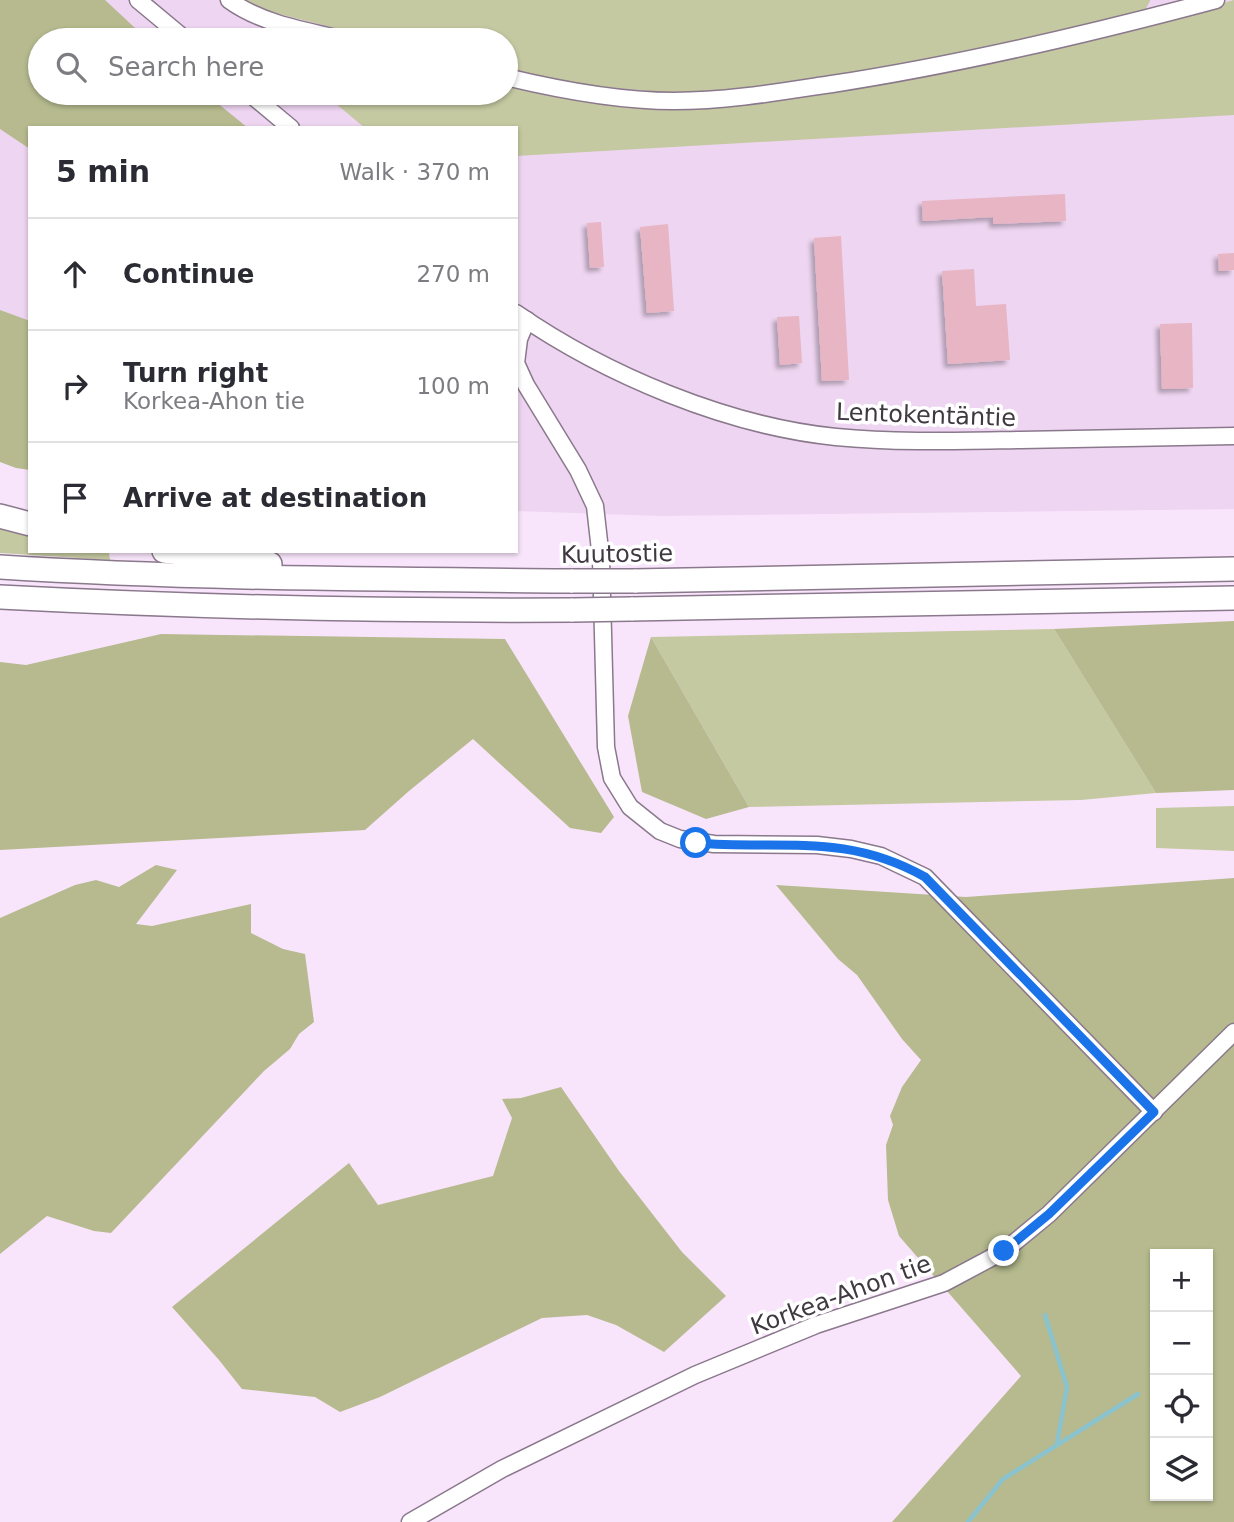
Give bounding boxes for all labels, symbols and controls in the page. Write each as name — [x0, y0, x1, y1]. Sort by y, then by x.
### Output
search box — [28, 28, 518, 105]
icon: search — [52, 48, 90, 86]
text: Search here — [108, 52, 264, 82]
text: 5 min — [56, 154, 150, 189]
text: Walk · 370 m — [339, 159, 490, 185]
icon: ahead — [56, 255, 94, 293]
text: Continue — [123, 259, 254, 289]
text: 270 m — [416, 261, 490, 287]
text: Turn right — [123, 358, 268, 388]
icon: right — [56, 367, 94, 405]
text: 100 m — [416, 373, 490, 399]
text: Korkea-Ahon tie — [123, 388, 305, 414]
street label: Lentokentäntie — [835, 398, 1017, 432]
icon: arrive — [56, 479, 94, 517]
text: Arrive at destination — [123, 483, 427, 513]
street label: Kuutostie — [561, 539, 673, 569]
route start — [680, 827, 711, 858]
route end — [988, 1235, 1019, 1266]
street label: Korkea-Ahon tie — [747, 1249, 935, 1341]
map controls — [1150, 1249, 1213, 1501]
button: + — [1150, 1249, 1213, 1312]
button: − — [1150, 1312, 1213, 1375]
button: locate — [1150, 1375, 1213, 1438]
button: layers — [1150, 1438, 1213, 1501]

